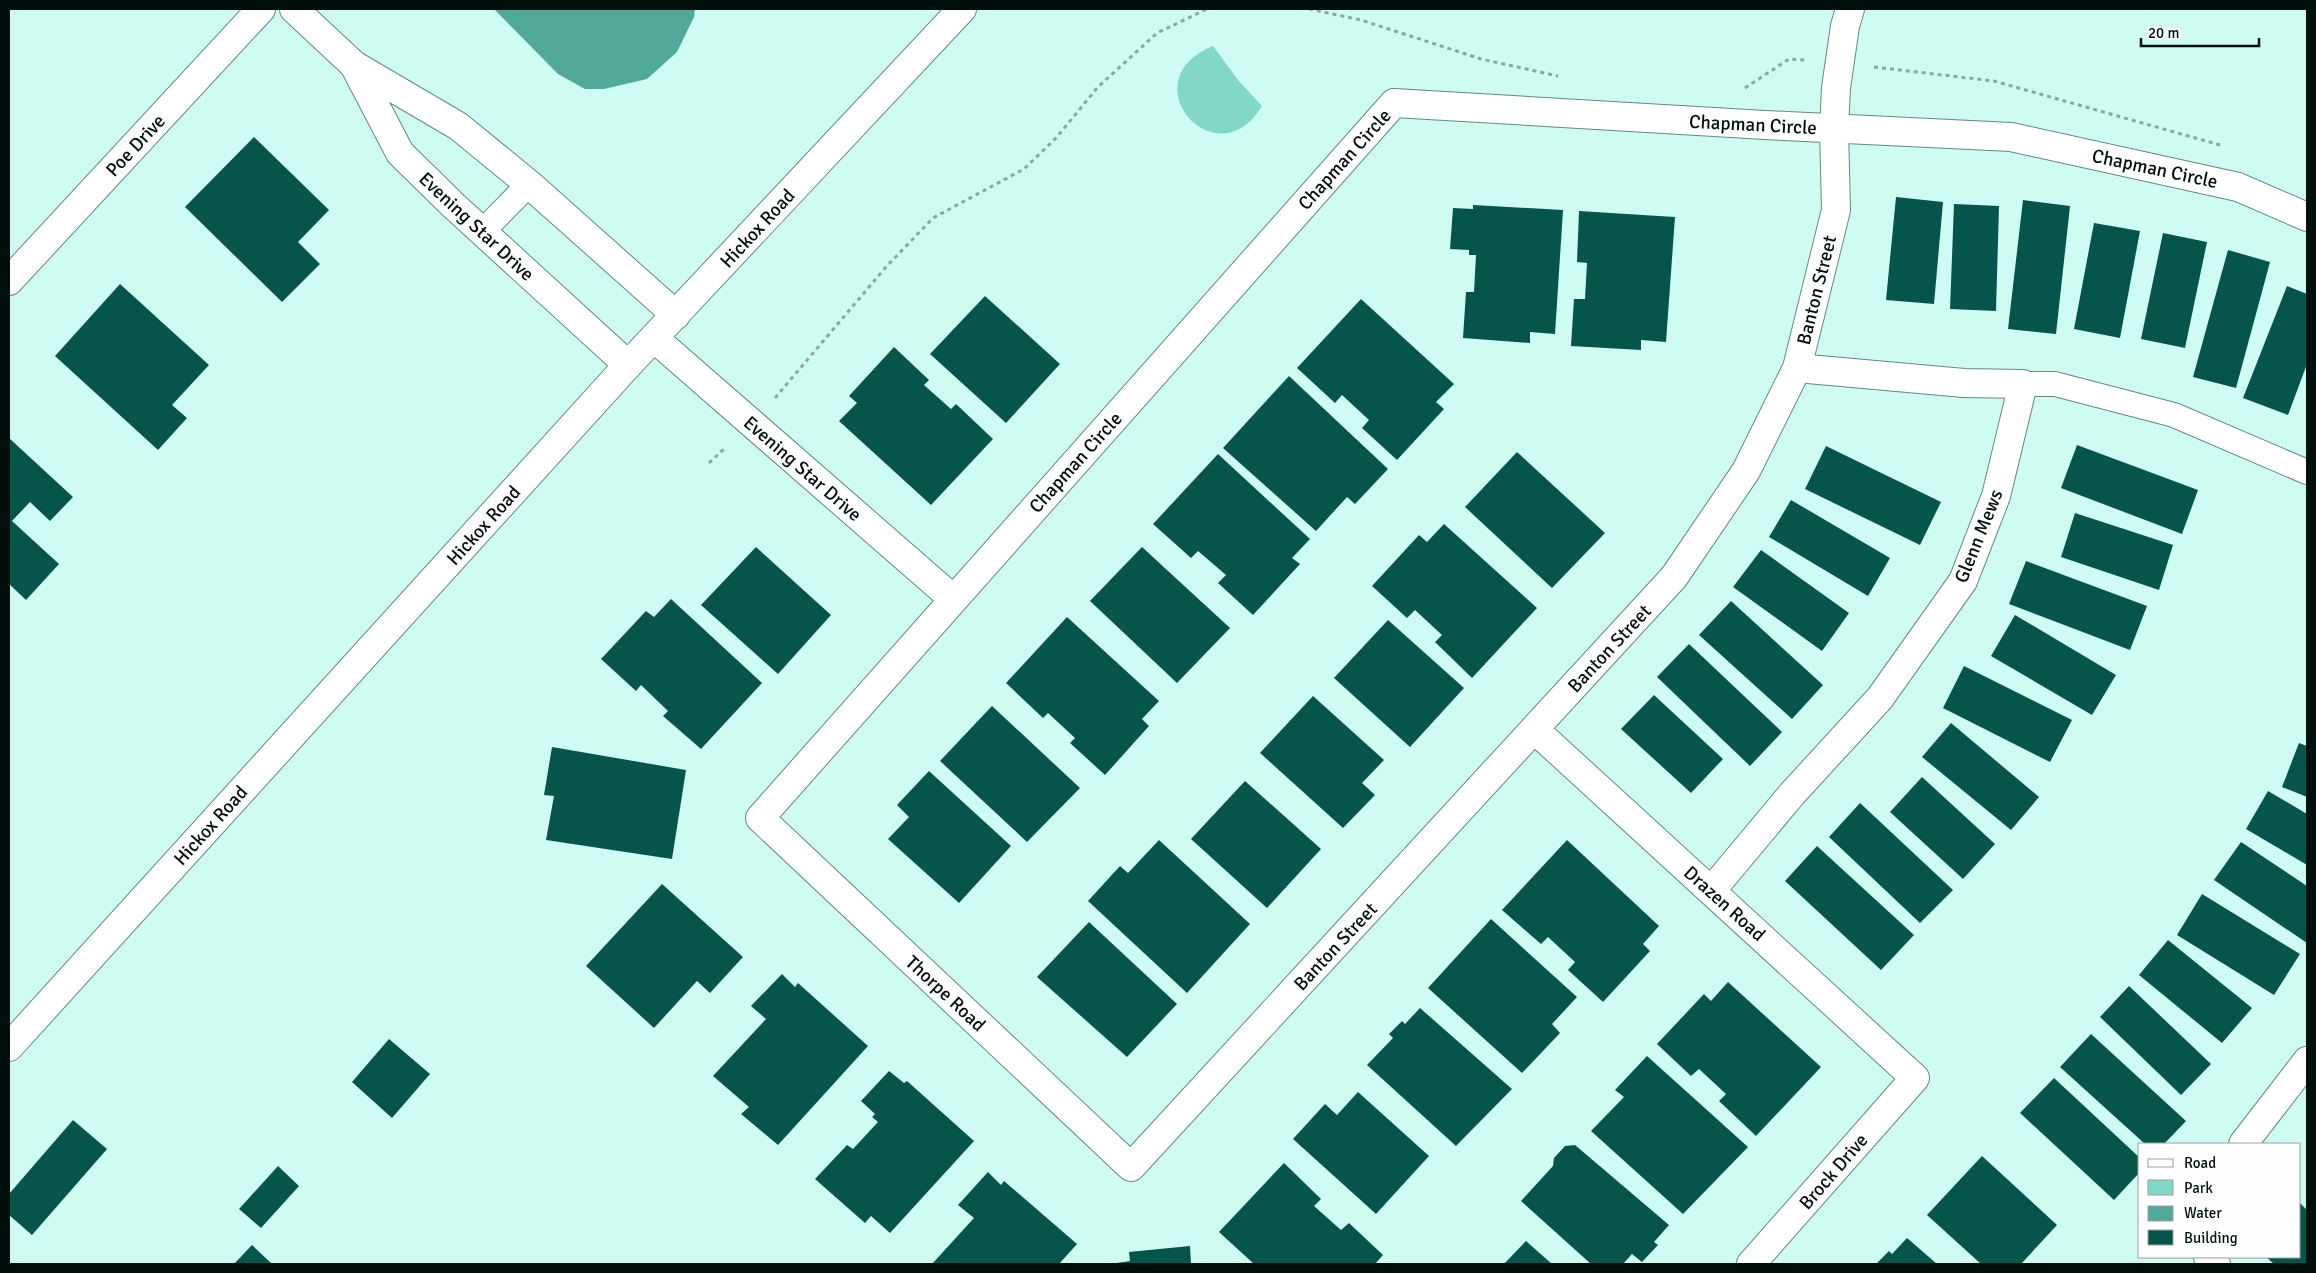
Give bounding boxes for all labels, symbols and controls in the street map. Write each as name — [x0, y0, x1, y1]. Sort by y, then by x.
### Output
scale bar — [2141, 15, 2258, 47]
text: 20 m — [2148, 24, 2179, 42]
street label: Chapman Circle — [1293, 104, 1396, 215]
street label: Poe Drive — [101, 110, 171, 182]
street label: Chapman Circle — [1688, 110, 1817, 140]
street label: Chapman Circle — [2090, 144, 2220, 194]
street label: Evening Star Drive — [414, 167, 539, 286]
street label: Hickox Road — [715, 184, 800, 273]
street label: Banton Street — [1792, 233, 1842, 347]
street label: Chapman Circle — [1024, 407, 1127, 518]
street label: Evening Star Drive — [738, 411, 866, 527]
street label: Hickox Road — [442, 481, 526, 571]
street label: Glenn Mews — [1949, 486, 2009, 587]
street label: Banton Street — [1563, 599, 1657, 698]
street label: Hickox Road — [169, 781, 253, 871]
street label: Drazen Road — [1678, 861, 1770, 947]
street label: Banton Street — [1289, 897, 1383, 996]
street label: Thorpe Road — [900, 951, 990, 1037]
street label: Brock Drive — [1794, 1129, 1873, 1215]
legend — [2138, 1143, 2301, 1258]
text: Road — [2184, 1154, 2216, 1172]
text: Park — [2184, 1179, 2213, 1197]
text: Water — [2184, 1204, 2222, 1222]
text: Building — [2184, 1229, 2238, 1247]

